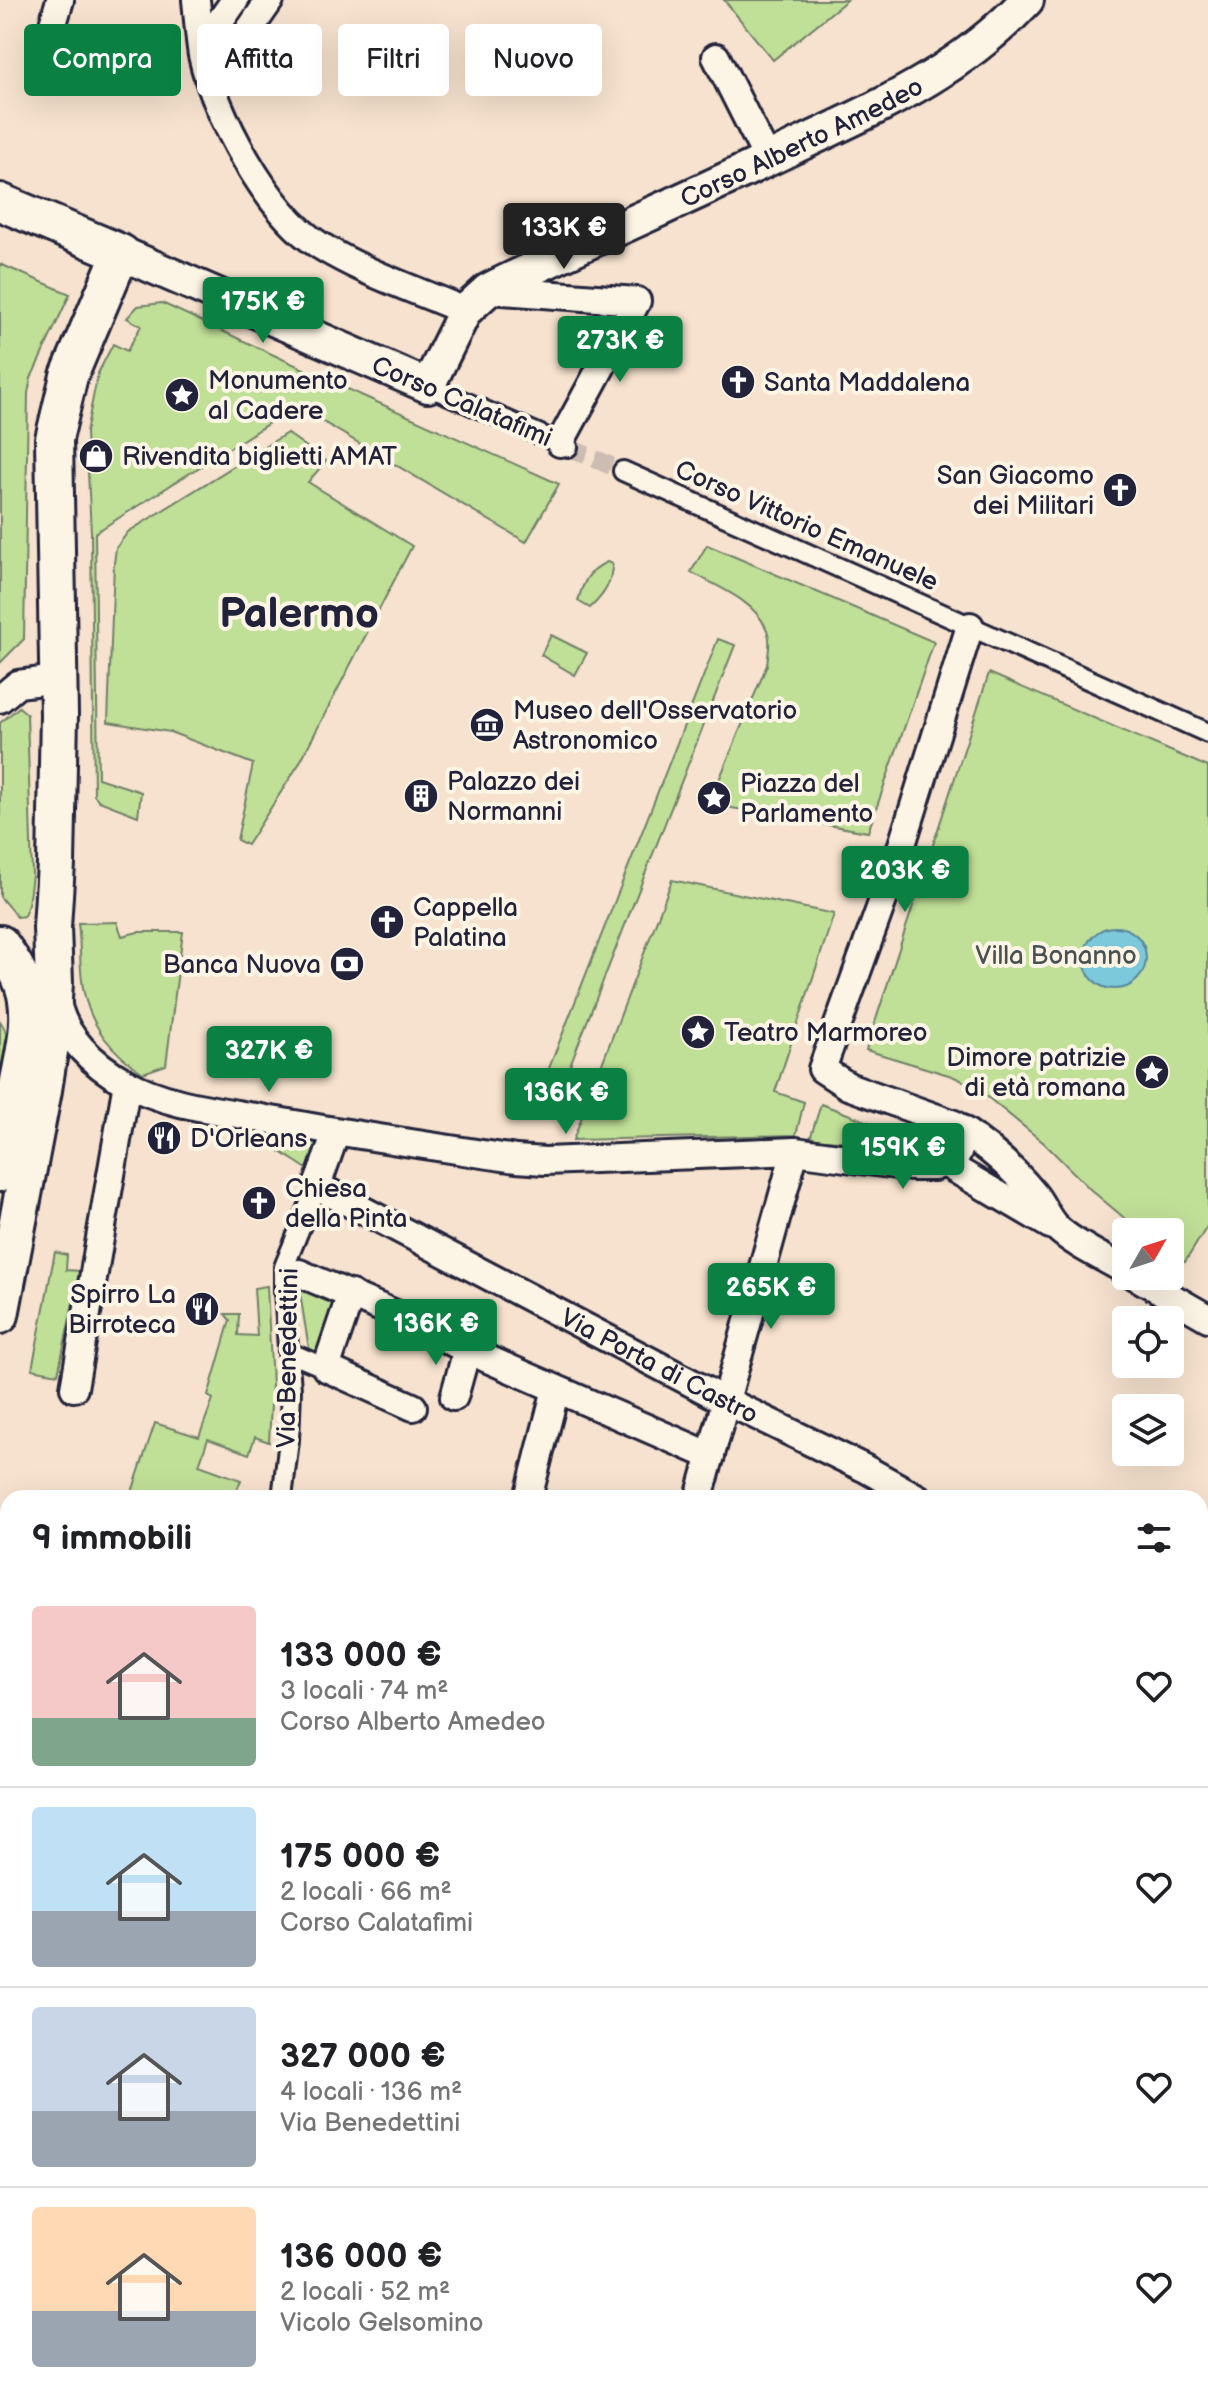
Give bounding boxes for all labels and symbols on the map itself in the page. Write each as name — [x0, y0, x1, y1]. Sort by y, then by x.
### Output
street label: Corso Alberto Amedeo — [676, 71, 929, 215]
pin: 133K € — [499, 203, 629, 271]
pin: 175K € — [198, 277, 328, 345]
pin: 273K € — [555, 316, 685, 384]
street label: Corso Calatafimi — [367, 350, 556, 454]
church icon: Santa Maddalena — [719, 363, 757, 401]
place label: Monumento al Cadere — [208, 366, 348, 427]
place label: Santa Maddalena — [764, 368, 970, 399]
place icon: Monumento al Cadere — [163, 376, 201, 414]
shop icon: Rivendita biglietti AMAT — [77, 437, 115, 475]
place label: Rivendita biglietti AMAT — [122, 442, 397, 473]
street label: Corso Vittorio Emanuele — [670, 454, 943, 598]
place label: San Giacomo dei Militari — [937, 461, 1094, 522]
church icon: San Giacomo dei Militari — [1101, 471, 1139, 509]
district label: Palermo — [219, 589, 379, 640]
place label: Museo dell'Osservatorio Astronomico — [513, 696, 797, 757]
museum icon: Museo dell'Osservatorio Astronomico — [468, 706, 506, 744]
place label: Palazzo dei Normanni — [447, 767, 580, 828]
place label: Piazza del Parlamento — [740, 769, 873, 830]
building icon: Palazzo dei Normanni — [402, 777, 440, 815]
place icon: Piazza del Parlamento — [695, 779, 733, 817]
pin: 203K € — [840, 846, 970, 914]
place label: Cappella Palatina — [413, 893, 518, 954]
church icon: Cappella Palatina — [368, 903, 406, 941]
park label: Villa Bonanno — [975, 941, 1137, 972]
bank icon: Banca Nuova — [328, 945, 366, 983]
place label: Banca Nuova — [163, 950, 321, 981]
place icon: Teatro Marmoreo — [679, 1013, 717, 1051]
place label: Teatro Marmoreo — [724, 1018, 928, 1049]
pin: 327K € — [204, 1026, 334, 1094]
place label: Dimore patrizie di età romana — [946, 1043, 1126, 1104]
place icon: Dimore patrizie di età romana — [1133, 1053, 1171, 1091]
pin: 136K € — [501, 1068, 631, 1136]
restaurant icon: D'Orleans — [145, 1119, 183, 1157]
pin: 159K € — [838, 1123, 968, 1191]
place label: D'Orleans — [190, 1124, 307, 1155]
place label: Chiesa della Pinta — [285, 1174, 408, 1235]
church icon: Chiesa della Pinta — [240, 1184, 278, 1222]
north arrow — [1112, 1218, 1184, 1290]
pin: 265K € — [706, 1263, 836, 1331]
street label: Via Benedettini — [271, 1268, 306, 1448]
place label: Spirro La Birroteca — [68, 1280, 176, 1341]
restaurant icon: Spirro La Birroteca — [183, 1290, 221, 1328]
pin: 136K € — [371, 1299, 501, 1367]
street label: Via Porta di Castro — [555, 1303, 763, 1431]

